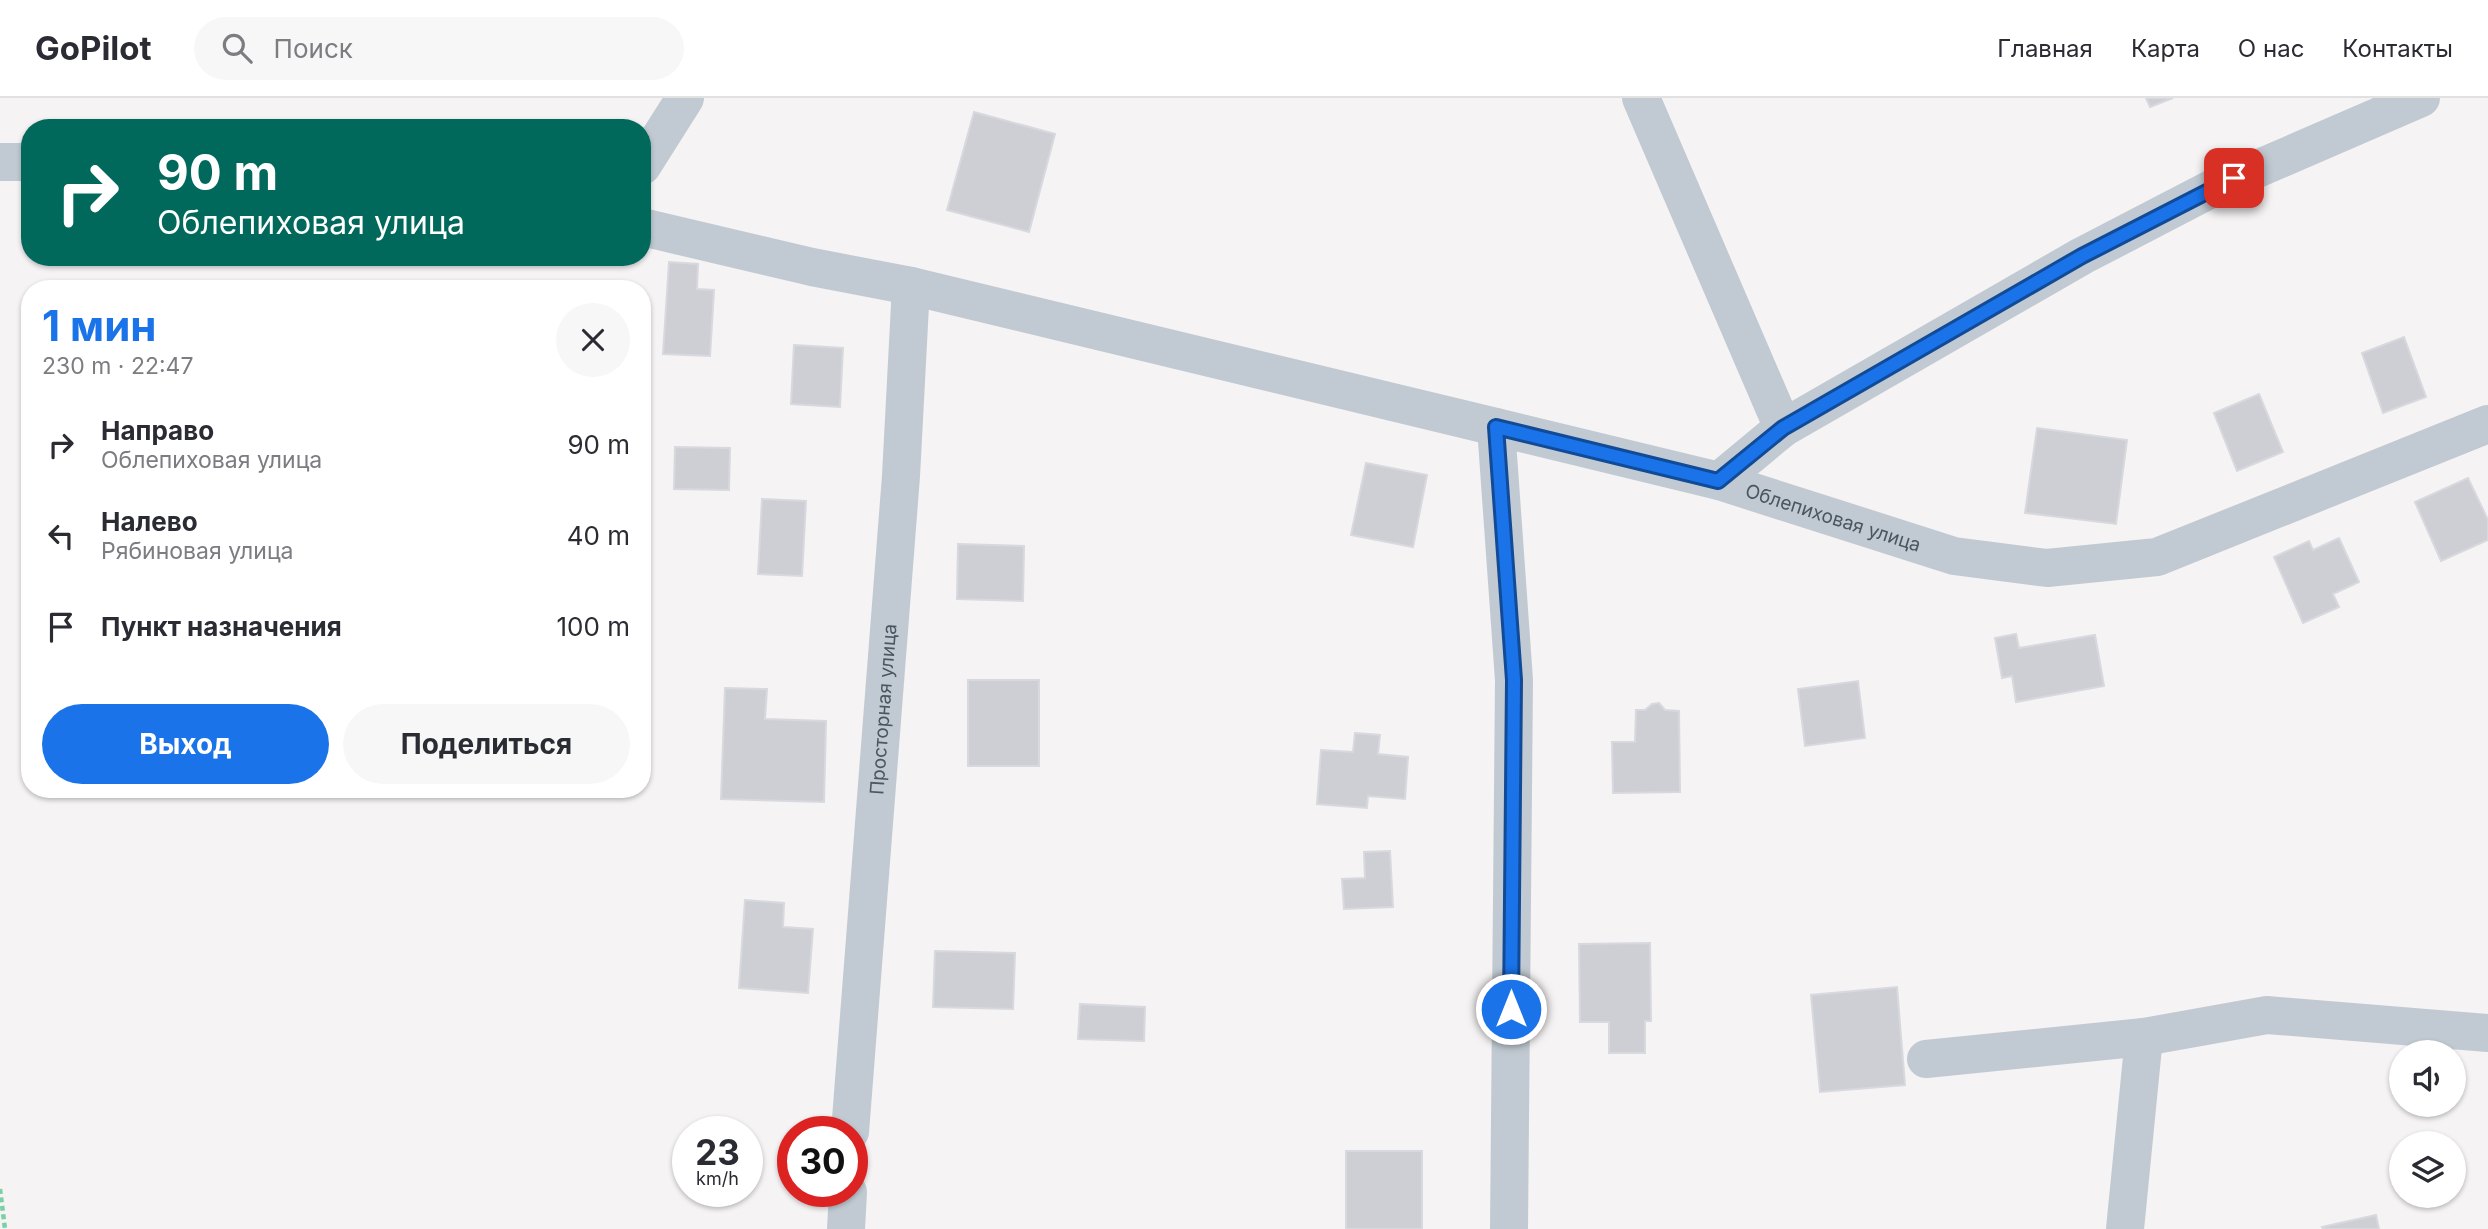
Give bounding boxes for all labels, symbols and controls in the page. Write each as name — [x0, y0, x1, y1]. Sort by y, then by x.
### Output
search box — [194, 17, 684, 80]
text: GoPilot — [35, 28, 152, 68]
icon: search — [218, 29, 256, 67]
text: Поиск — [274, 33, 353, 64]
text: Главная — [1997, 34, 2093, 63]
text: Карта — [2131, 34, 2200, 63]
text: О нас — [2238, 34, 2304, 63]
text: Контакты — [2342, 34, 2453, 63]
text: 90 m — [157, 143, 278, 202]
icon: right — [42, 147, 133, 238]
pin — [2204, 148, 2264, 208]
icon: arrive — [2215, 159, 2253, 197]
text: Облепиховая улица — [157, 203, 465, 242]
text: 1 мин — [42, 300, 156, 351]
button: close — [556, 303, 630, 377]
text: 230 m · 22:47 — [42, 352, 193, 380]
text: Направо — [101, 415, 214, 446]
icon: right — [42, 426, 80, 464]
text: 90 m — [567, 429, 630, 460]
text: Облепиховая улица — [101, 446, 322, 474]
street label: Облепиховая улица — [1742, 479, 1924, 557]
text: Налево — [101, 506, 198, 537]
icon: left — [42, 517, 80, 555]
text: 40 m — [567, 520, 630, 551]
text: Рябиновая улица — [101, 537, 294, 565]
icon: arrive — [42, 608, 80, 646]
text: Пункт назначения — [101, 611, 342, 642]
text: 100 m — [557, 611, 630, 642]
street label: Просторная улица — [865, 623, 901, 796]
button: Выход — [42, 704, 329, 784]
button: Поделиться — [343, 704, 630, 784]
position arrow — [1474, 972, 1548, 1046]
map controls — [2389, 1040, 2466, 1208]
button: sound — [2389, 1040, 2466, 1117]
speed limit sign: 30 — [777, 1116, 868, 1207]
text: 23 — [695, 1131, 740, 1173]
button: layers — [2389, 1131, 2466, 1208]
text: km/h — [696, 1168, 739, 1189]

